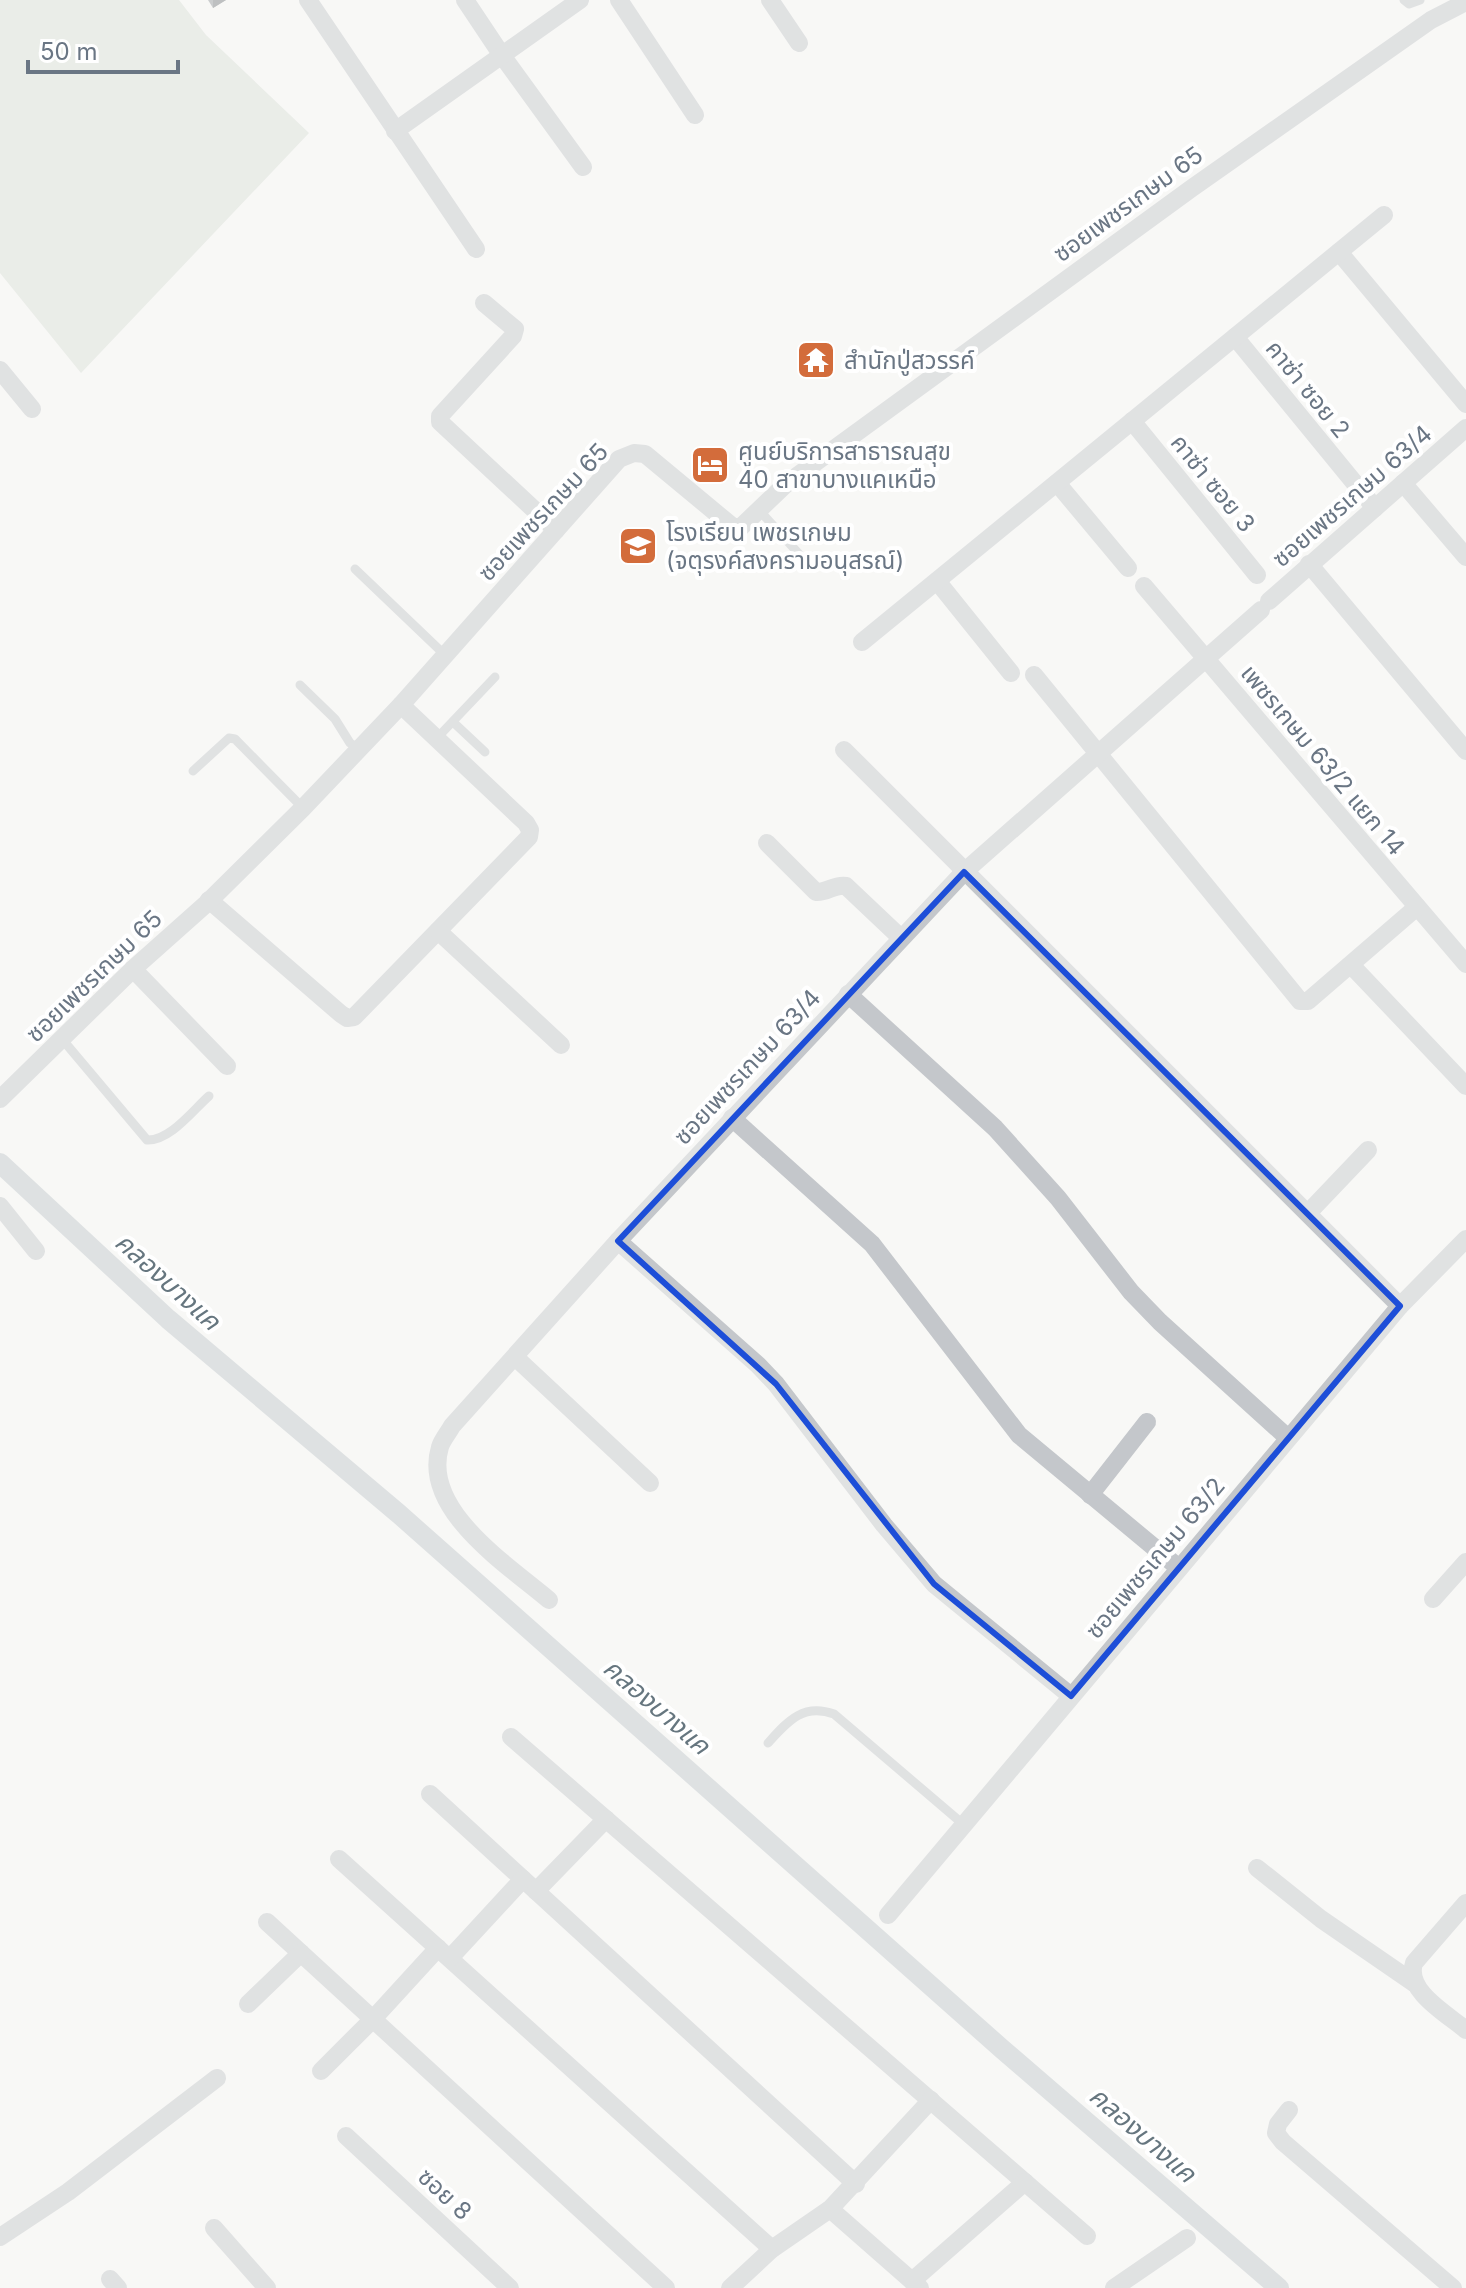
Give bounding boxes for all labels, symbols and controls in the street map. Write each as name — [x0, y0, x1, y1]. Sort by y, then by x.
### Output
scale bar — [28, 24, 178, 74]
text: 50 m — [40, 37, 98, 66]
street label: ซอยเพชรเกษม 65 — [1048, 140, 1208, 268]
street label: คาซ่า ซอย 2 — [1260, 334, 1356, 444]
temple icon: สำนักปู่สวรรค์ — [795, 339, 837, 381]
place label: สำนักปู่สวรรค์ — [844, 346, 975, 376]
street label: ซอยเพชรเกษม 63/4 — [1266, 419, 1438, 573]
street label: คาซ่า ซอย 3 — [1165, 428, 1261, 538]
street label: ซอยเพชรเกษม 65 — [472, 437, 614, 587]
place label: ศูนย์บริการสาธารณสุข 40 สาขาบางแคเหนือ — [738, 437, 951, 494]
hotel icon: ศูนย์บริการสาธารณสุข 40 สาขาบางแคเหนือ — [689, 444, 731, 486]
place label: โรงเรียน เพชรเกษม (จตุรงค์สงครามอนุสรณ์) — [666, 518, 904, 576]
school or university icon: โรงเรียน เพชรเกษม (จตุรงค์สงครามอนุสรณ์) — [617, 525, 659, 567]
street label: เพชรเกษม 63/2 แยก 14 — [1235, 659, 1411, 861]
street label: ซอยเพชรเกษม 65 — [20, 904, 168, 1048]
street label: ซอยเพชรเกษม 63/4 — [668, 983, 826, 1151]
water label: คลองบางแค — [109, 1226, 228, 1337]
street label: ซอยเพชรเกษม 63/2 — [1079, 1472, 1231, 1644]
water label: คลองบางแค — [598, 1652, 717, 1761]
water label: คลองบางแค — [1084, 2080, 1203, 2189]
street label: ซอย 8 — [412, 2162, 478, 2226]

